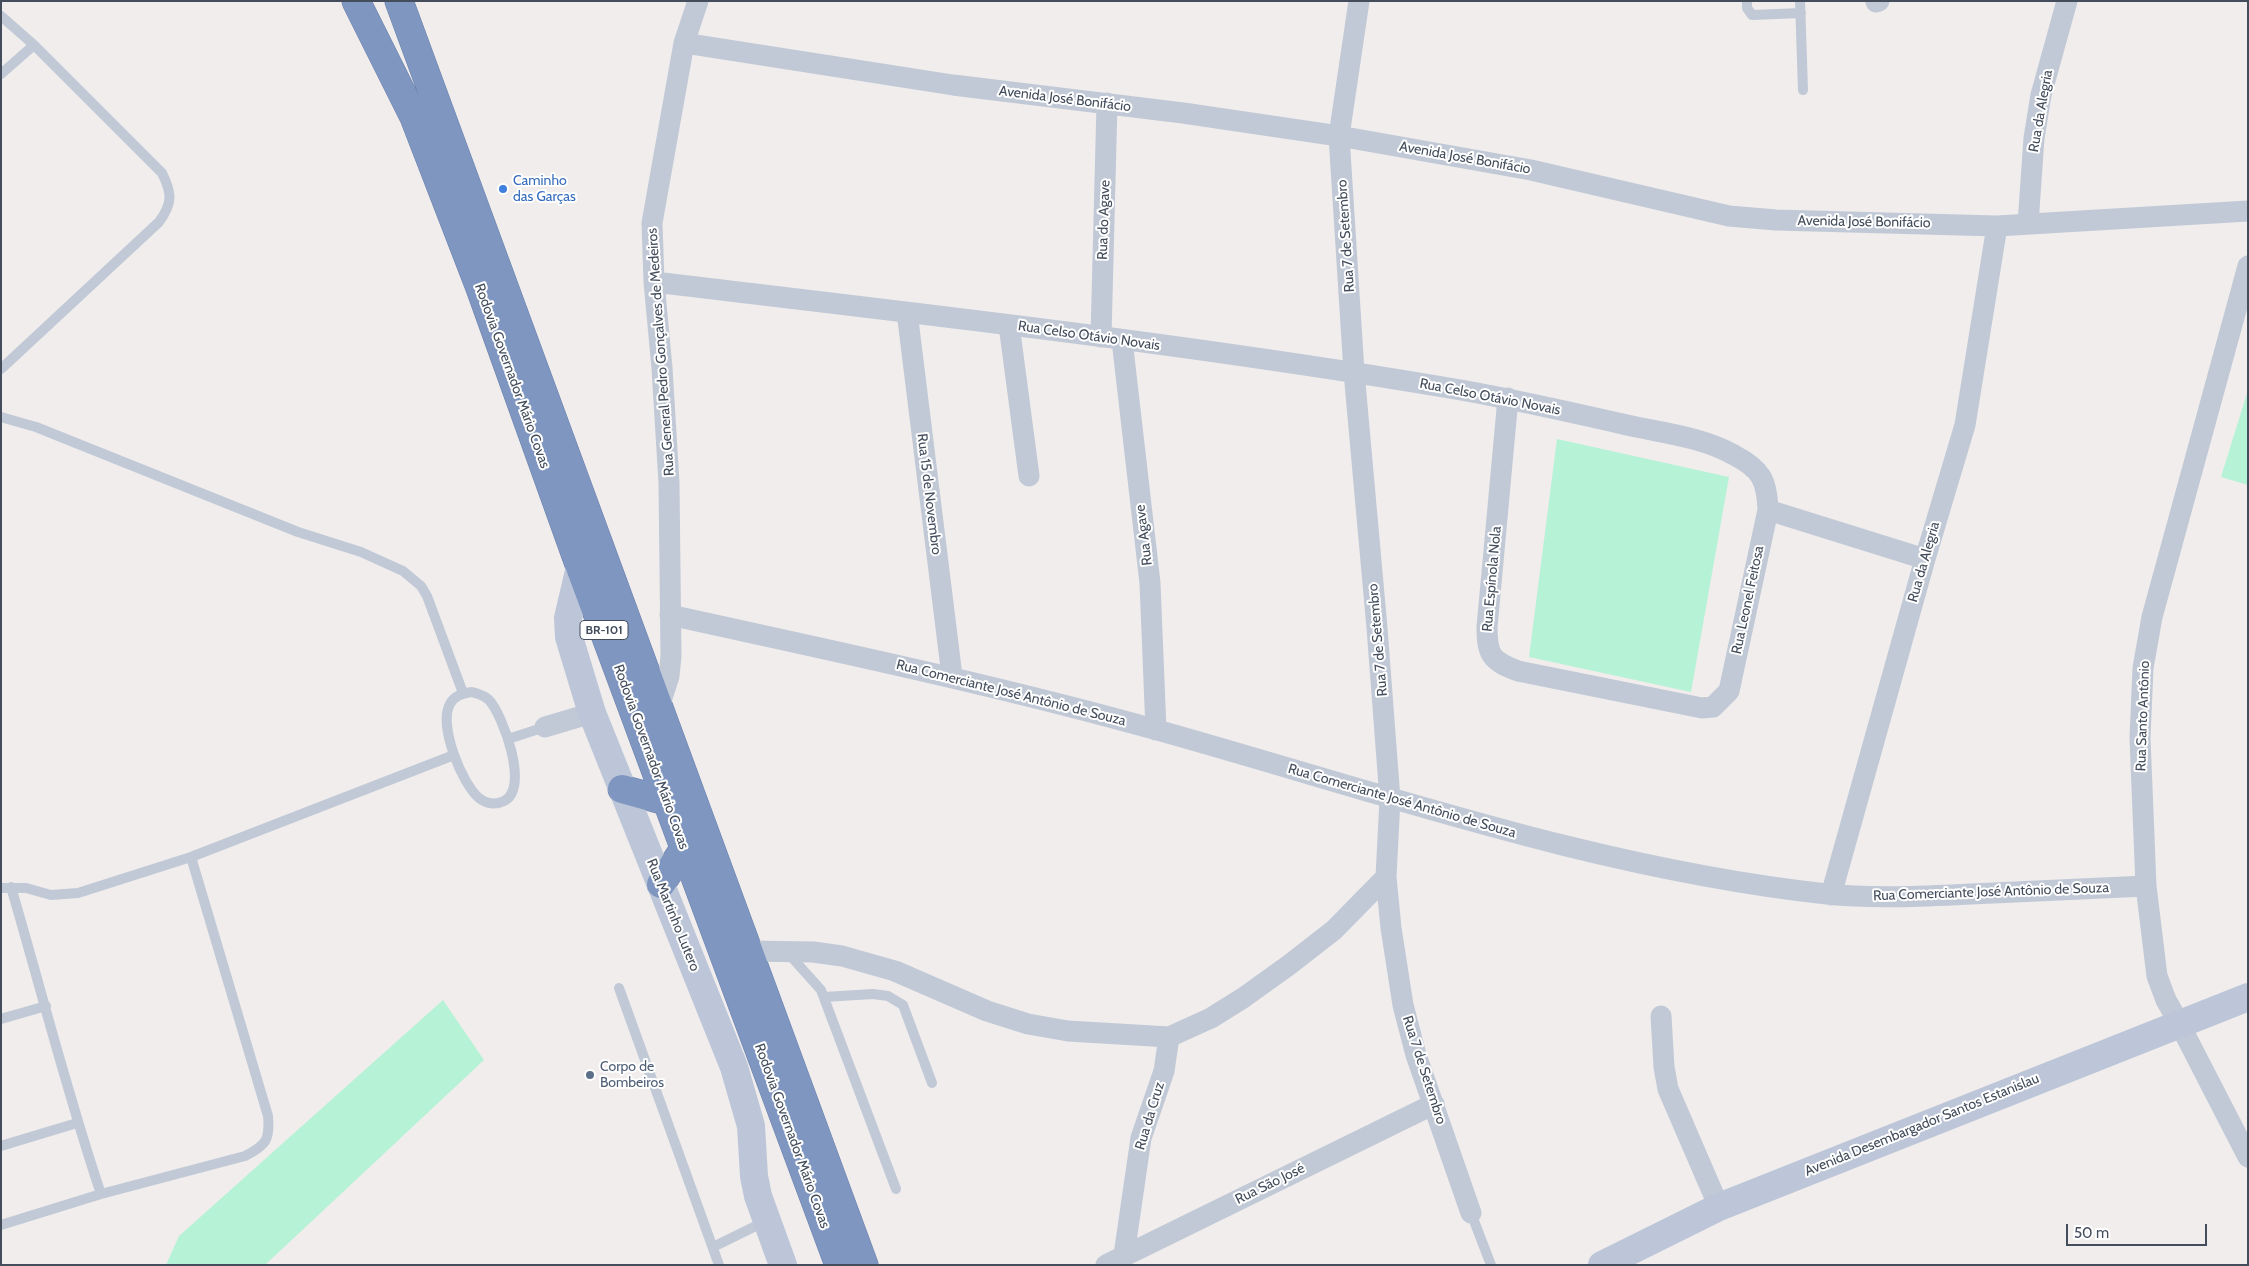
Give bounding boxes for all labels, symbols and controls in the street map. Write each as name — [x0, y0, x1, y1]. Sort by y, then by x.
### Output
street label: Rua da Alegria — [2026, 69, 2056, 153]
street label: Avenida José Bonifácio — [998, 83, 1132, 115]
street label: Avenida José Bonifácio — [1398, 138, 1532, 178]
place label: Caminho das Garças — [513, 173, 576, 206]
street label: Rua 7 de Setembro — [1334, 179, 1358, 293]
street label: Rua do Agave — [1094, 180, 1114, 260]
marker: Caminho das Garças — [497, 183, 509, 195]
street label: Avenida José Bonifácio — [1797, 212, 1931, 232]
street label: Rua General Pedro Gonçalves de Medeiros — [644, 227, 678, 477]
street label: Rodovia Governador Mário Covas — [471, 281, 553, 471]
street label: Rua Celso Otávio Novais — [1017, 318, 1161, 354]
street label: Rua Celso Otávio Novais — [1418, 375, 1562, 419]
street label: Rua 15 de Novembro — [913, 432, 945, 556]
street label: Rua Agave — [1132, 504, 1156, 566]
street label: Rua da Alegria — [1904, 520, 1944, 604]
street label: Rua Espínola Nola — [1479, 526, 1505, 632]
street label: Rua Leonel Feitosa — [1728, 544, 1768, 656]
street label: Rua 7 de Setembro — [1365, 583, 1391, 697]
road number: BR-101 — [580, 620, 628, 640]
street label: Rua Comerciante José Antônio de Souza — [894, 656, 1128, 730]
street label: Rua Santo Antônio — [2133, 660, 2153, 772]
street label: Rodovia Governador Mário Covas — [610, 662, 692, 852]
street label: Rua Comerciante José Antônio de Souza — [1286, 760, 1518, 842]
street label: Rua Martinho Lutero — [643, 856, 703, 974]
street label: Rua Comerciante José Antônio de Souza — [1873, 879, 2109, 905]
street label: Rua 7 de Setembro — [1399, 1014, 1449, 1126]
street label: Rodovia Governador Mário Covas — [751, 1041, 833, 1231]
place label: Corpo de Bombeiros — [600, 1059, 664, 1092]
marker: Corpo de Bombeiros — [584, 1069, 596, 1081]
street label: Avenida Desembargador Santos Estanislau — [1802, 1070, 2042, 1180]
street label: Rua da Cruz — [1132, 1080, 1168, 1152]
street label: Rua São José — [1232, 1160, 1308, 1208]
scale bar — [2069, 1214, 2210, 1246]
text: 50 m — [2074, 1224, 2109, 1242]

